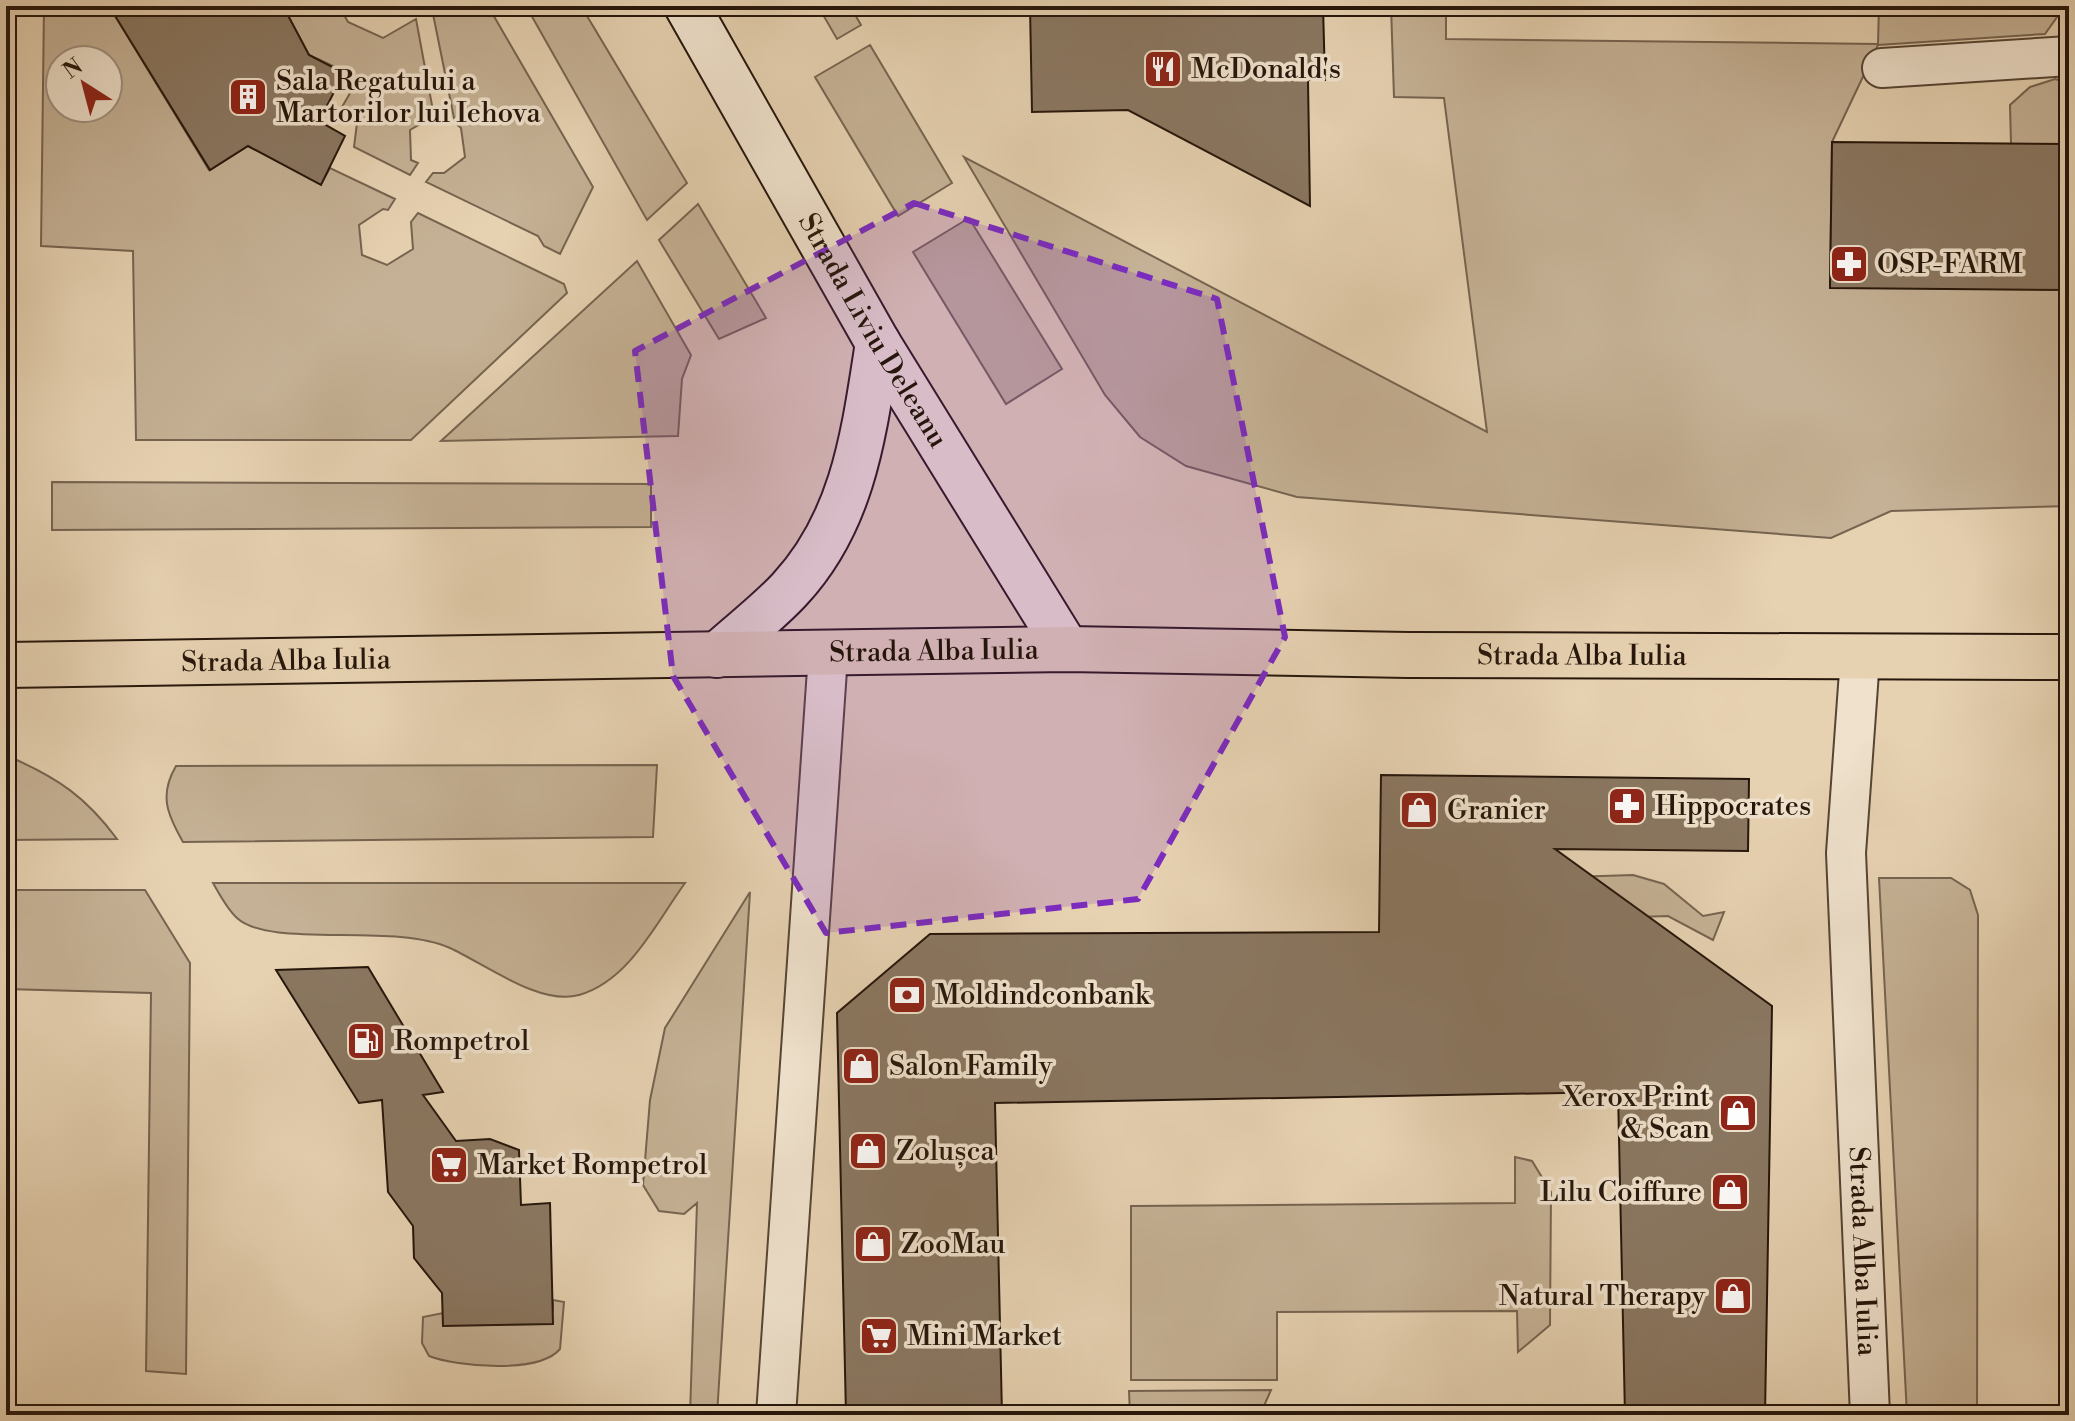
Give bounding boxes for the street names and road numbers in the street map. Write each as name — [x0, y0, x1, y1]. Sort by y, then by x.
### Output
street label: Strada Liviu Deleanu — [791, 207, 956, 454]
street label: Strada Alba Iulia — [829, 632, 1040, 670]
street label: Strada Alba Iulia — [1477, 638, 1688, 673]
street label: Strada Alba Iulia — [181, 642, 392, 680]
street label: Strada Alba Iulia — [1841, 1146, 1885, 1357]

